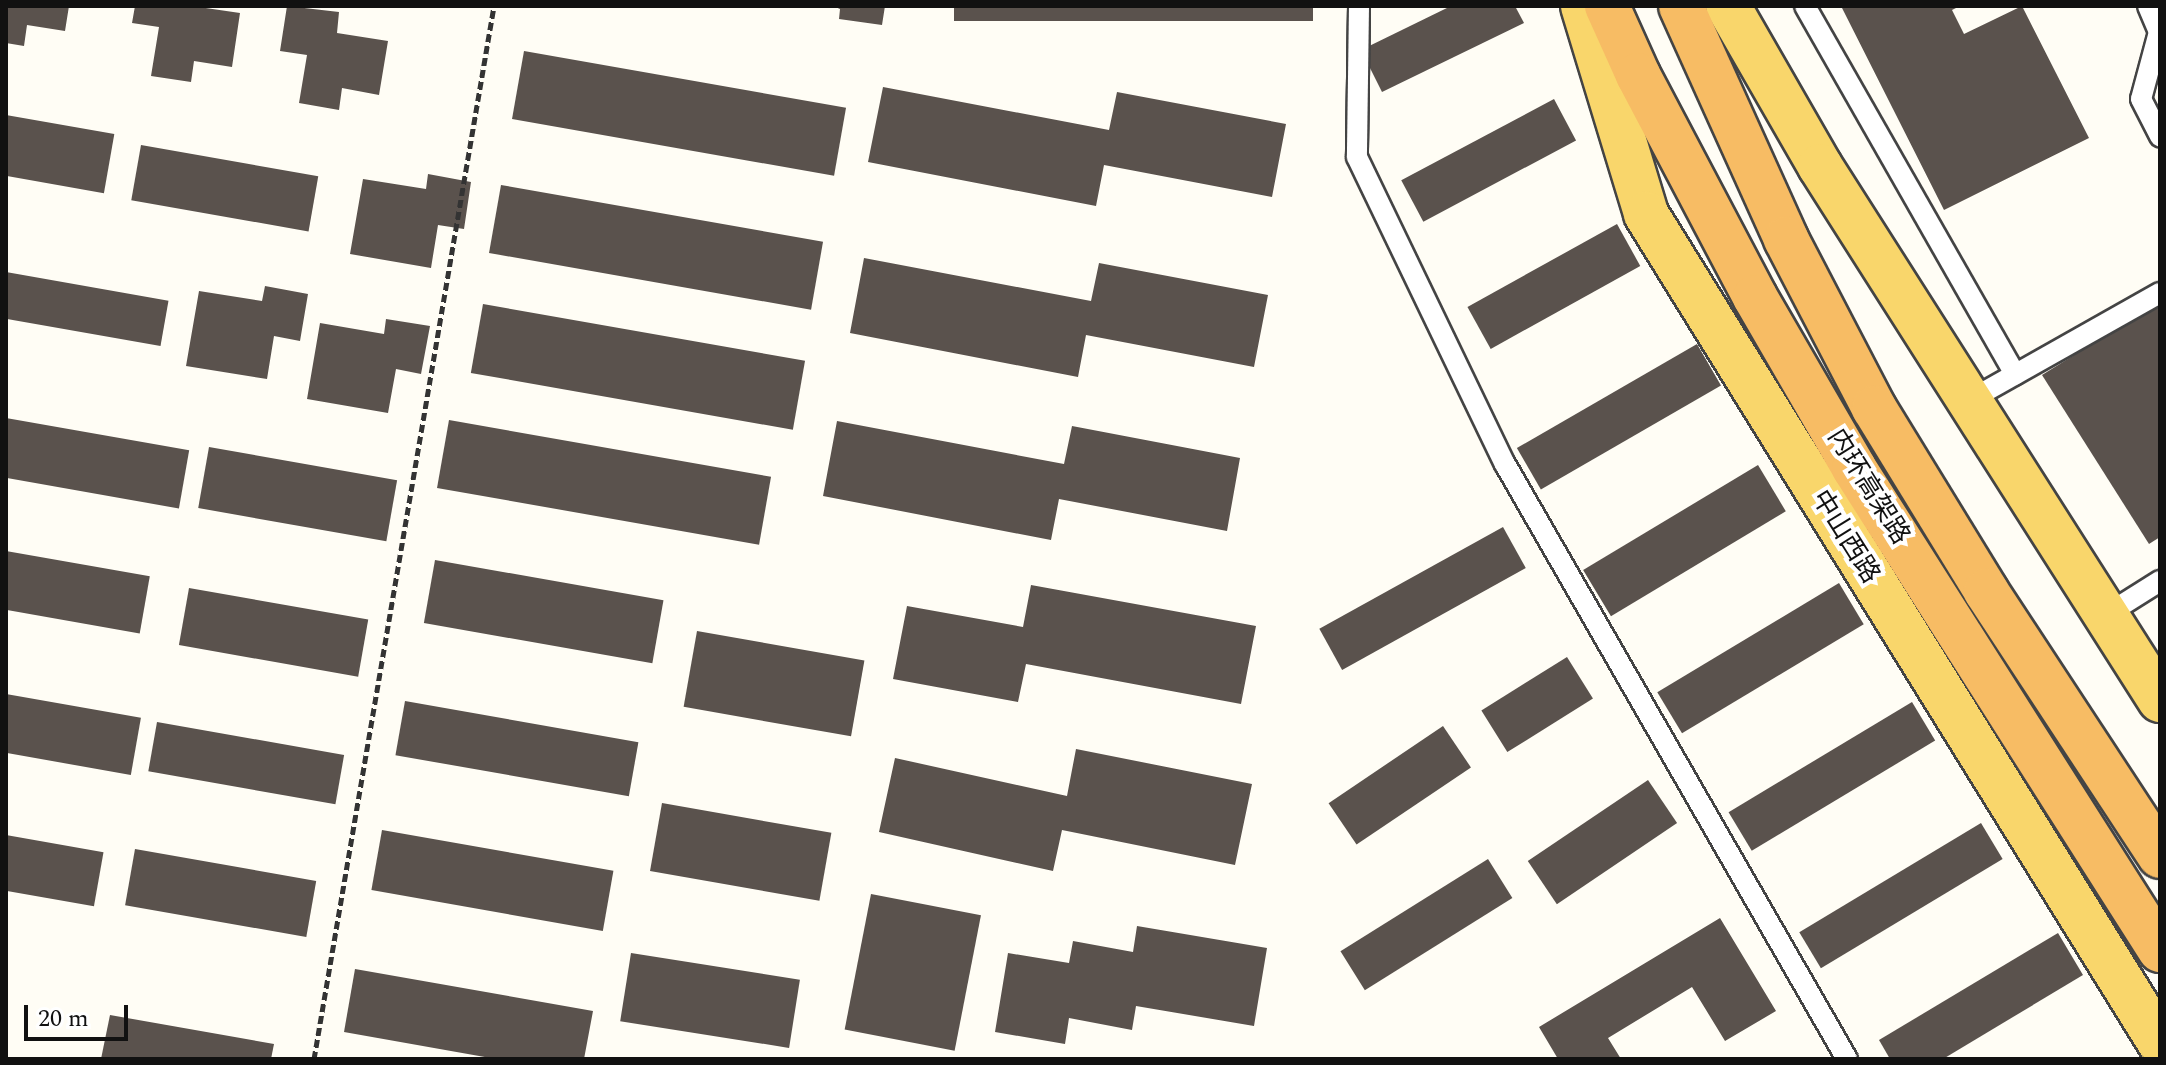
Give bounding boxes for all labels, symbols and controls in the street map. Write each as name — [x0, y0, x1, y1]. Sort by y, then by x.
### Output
street label: 内环高架路 — [1820, 424, 1916, 550]
street label: 中山西路 — [1804, 485, 1886, 589]
scale bar — [28, 989, 132, 1039]
text: 20 m — [38, 1001, 89, 1037]

